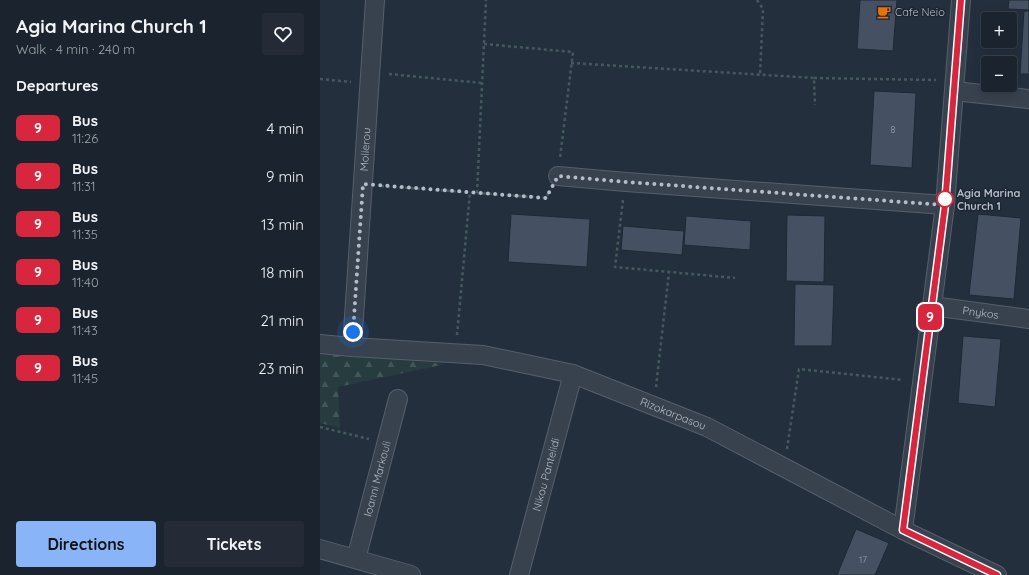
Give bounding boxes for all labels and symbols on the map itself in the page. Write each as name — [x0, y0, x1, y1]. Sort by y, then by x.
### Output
cafe icon: Cafe Neio — [876, 4, 892, 20]
place label: Cafe Neio — [895, 5, 945, 19]
house number: 8 — [891, 124, 896, 135]
street label: Molierou — [357, 127, 374, 172]
place label: Agia Marina Church 1 — [957, 186, 1020, 213]
marker: Agia Marina Church 1 — [936, 190, 954, 208]
street label: Pnykos — [961, 303, 1000, 322]
line badge: 9 — [917, 304, 943, 330]
your location — [343, 322, 363, 342]
street label: Rizokarpasou — [638, 394, 708, 433]
street label: Nikou Pantelidi — [529, 436, 563, 513]
street label: Ioanni Markouli — [360, 439, 394, 518]
house number: 17 — [859, 554, 867, 565]

